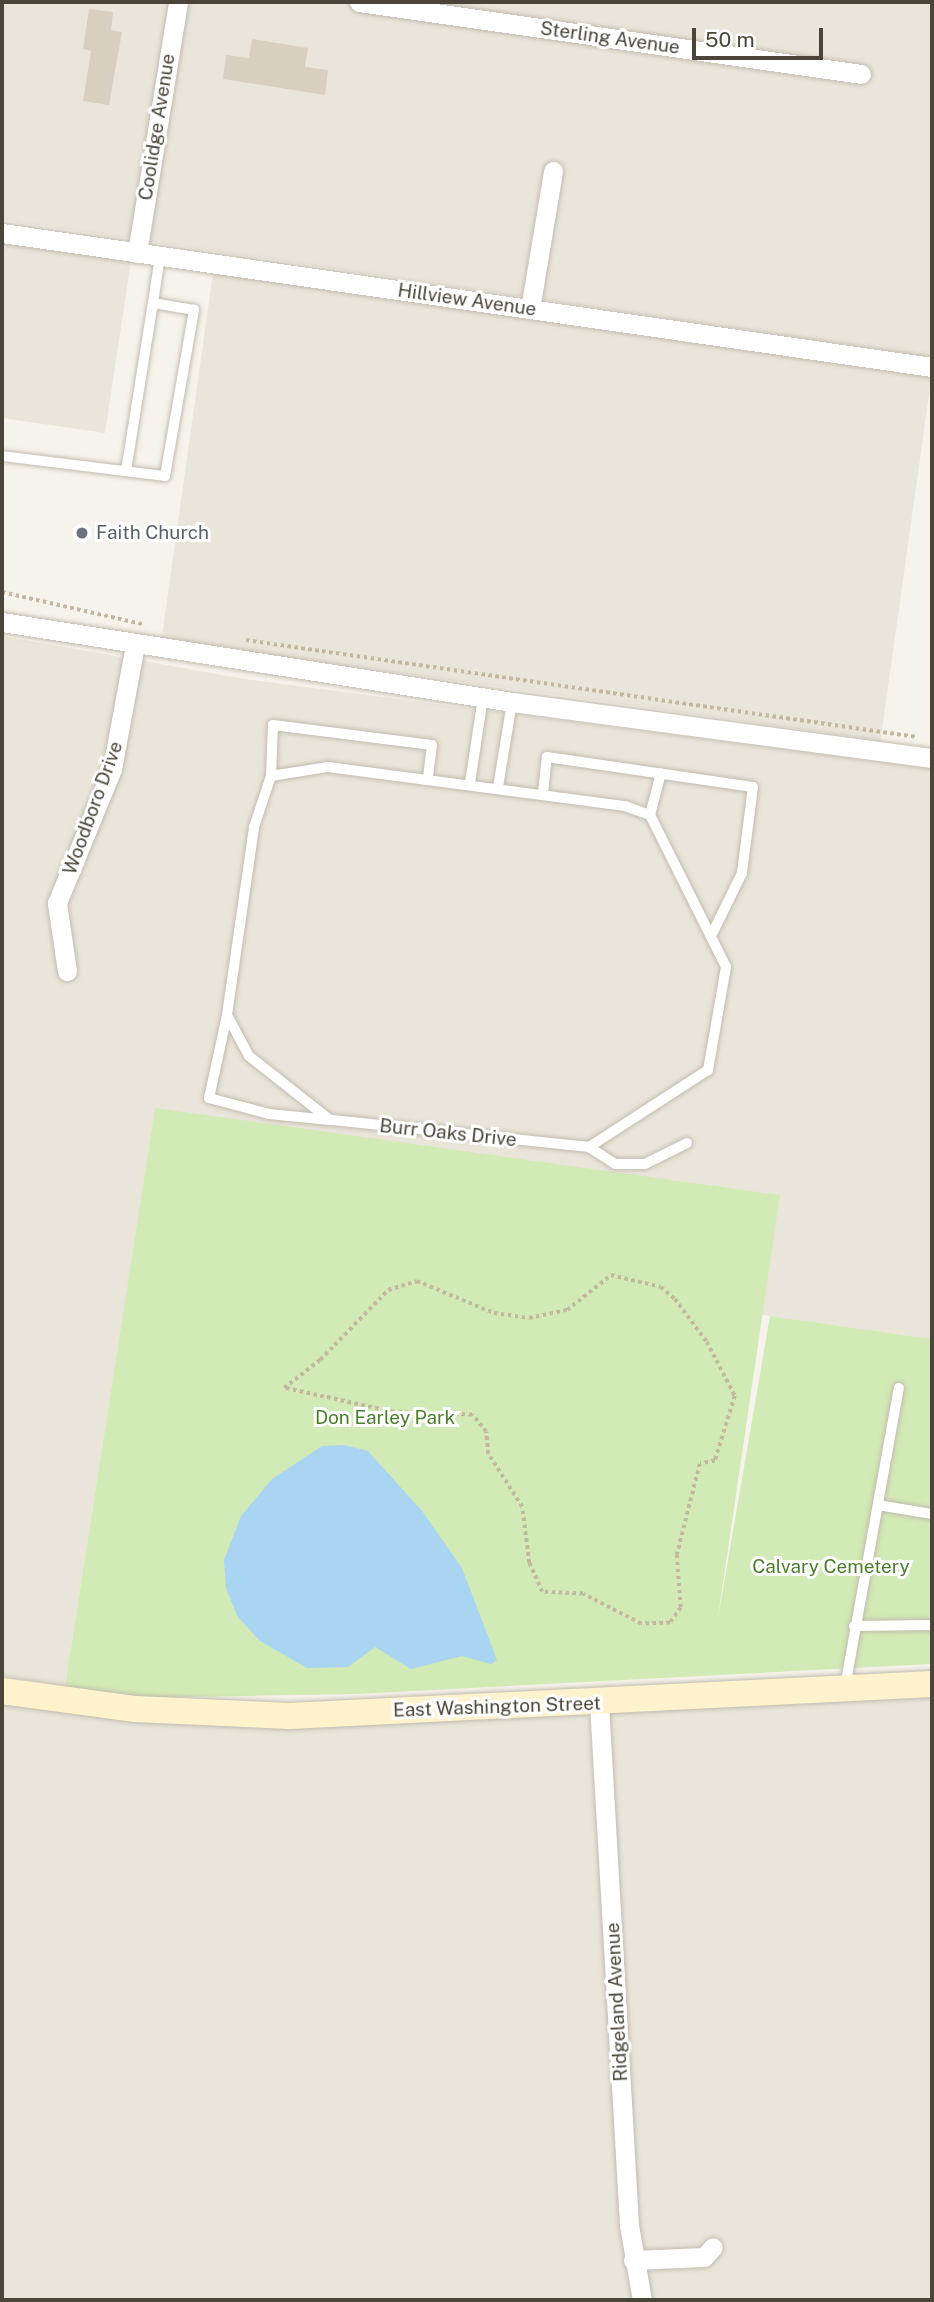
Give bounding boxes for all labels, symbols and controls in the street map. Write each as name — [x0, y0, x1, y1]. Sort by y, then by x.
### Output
scale bar — [696, 14, 827, 58]
street label: Sterling Avenue — [539, 17, 681, 59]
text: 50 m — [705, 27, 755, 52]
street label: Coolidge Avenue — [134, 52, 180, 202]
street label: Hillview Avenue — [396, 279, 538, 321]
place label: Faith Church — [96, 522, 209, 544]
marker: Faith Church — [74, 525, 90, 541]
street label: Woodboro Drive — [58, 738, 128, 878]
street label: Burr Oaks Drive — [378, 1114, 518, 1152]
park label: Don Earley Park — [315, 1407, 455, 1429]
park label: Calvary Cemetery — [752, 1556, 910, 1578]
street label: East Washington Street — [392, 1692, 602, 1722]
street label: Ridgeland Avenue — [601, 1922, 633, 2082]

